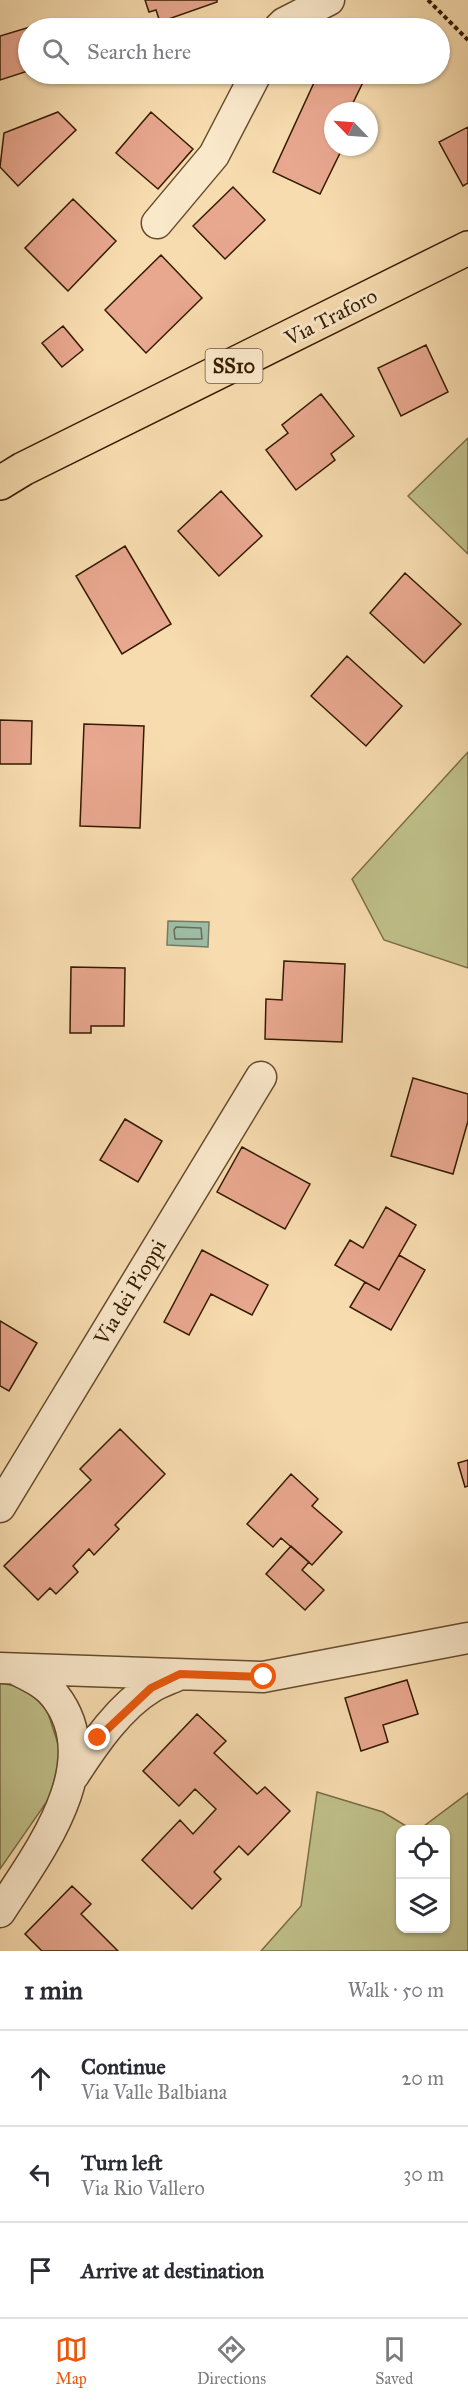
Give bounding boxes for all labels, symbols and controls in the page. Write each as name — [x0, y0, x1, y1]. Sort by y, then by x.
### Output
search box — [18, 18, 450, 84]
icon: search — [39, 35, 72, 68]
text: Search here — [87, 38, 191, 65]
north arrow — [324, 102, 378, 156]
street label: Via Traforo — [279, 282, 382, 352]
road number: SS10 — [206, 349, 262, 383]
street label: Via dei Pioppi — [88, 1234, 172, 1350]
route start — [250, 1663, 276, 1689]
route end — [84, 1724, 110, 1750]
map controls — [396, 1825, 450, 1933]
button: locate — [396, 1825, 450, 1879]
button: layers — [396, 1879, 450, 1933]
text: 1 min — [24, 1974, 83, 2006]
text: Walk · 50 m — [348, 1978, 444, 2002]
text: Continue — [81, 2053, 166, 2080]
icon: ahead — [24, 2062, 57, 2095]
text: 20 m — [401, 2066, 444, 2090]
text: Via Valle Balbiana — [81, 2080, 227, 2104]
text: Turn left — [81, 2149, 163, 2176]
icon: left — [24, 2158, 57, 2191]
text: 30 m — [403, 2162, 444, 2186]
text: Via Rio Vallero — [81, 2176, 205, 2200]
icon: arrive — [24, 2254, 57, 2287]
text: Arrive at destination — [81, 2257, 264, 2284]
tab: Map — [55, 2333, 88, 2388]
tab: Directions — [197, 2333, 266, 2388]
tab: Saved — [375, 2333, 413, 2388]

